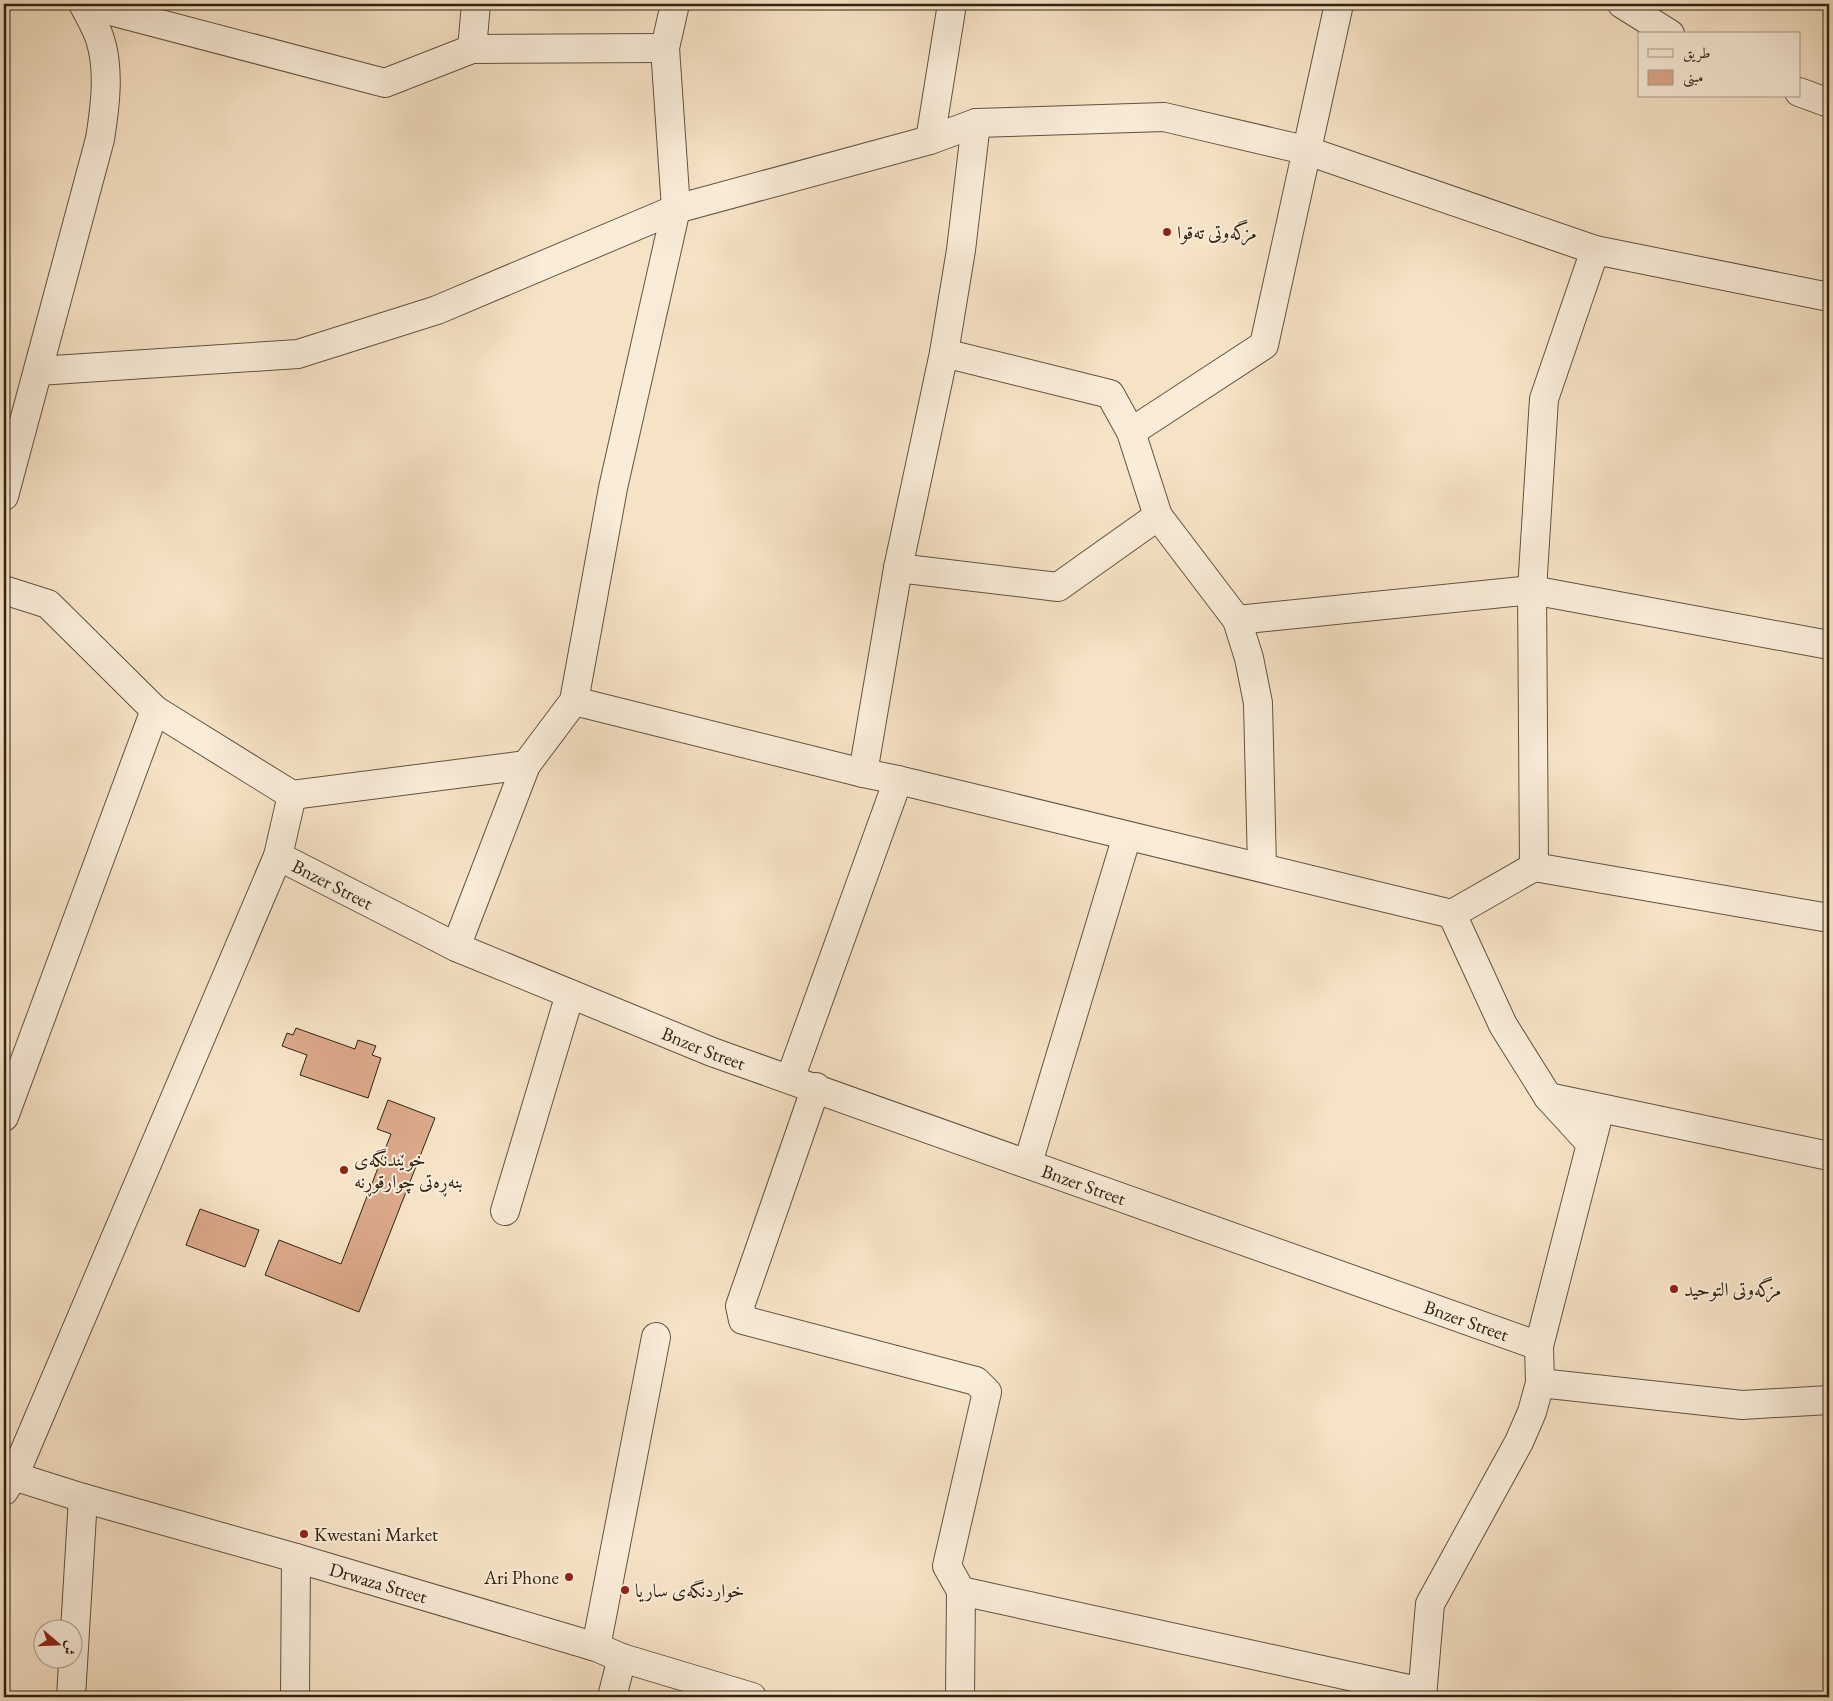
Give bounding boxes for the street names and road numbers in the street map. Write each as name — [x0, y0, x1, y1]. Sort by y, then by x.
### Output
street label: Bnzer Street — [288, 853, 377, 915]
street label: Bnzer Street — [658, 1020, 749, 1075]
street label: Bnzer Street — [1038, 1158, 1130, 1211]
street label: Bnzer Street — [1421, 1294, 1512, 1347]
street label: Drwaza Street — [326, 1556, 430, 1609]

